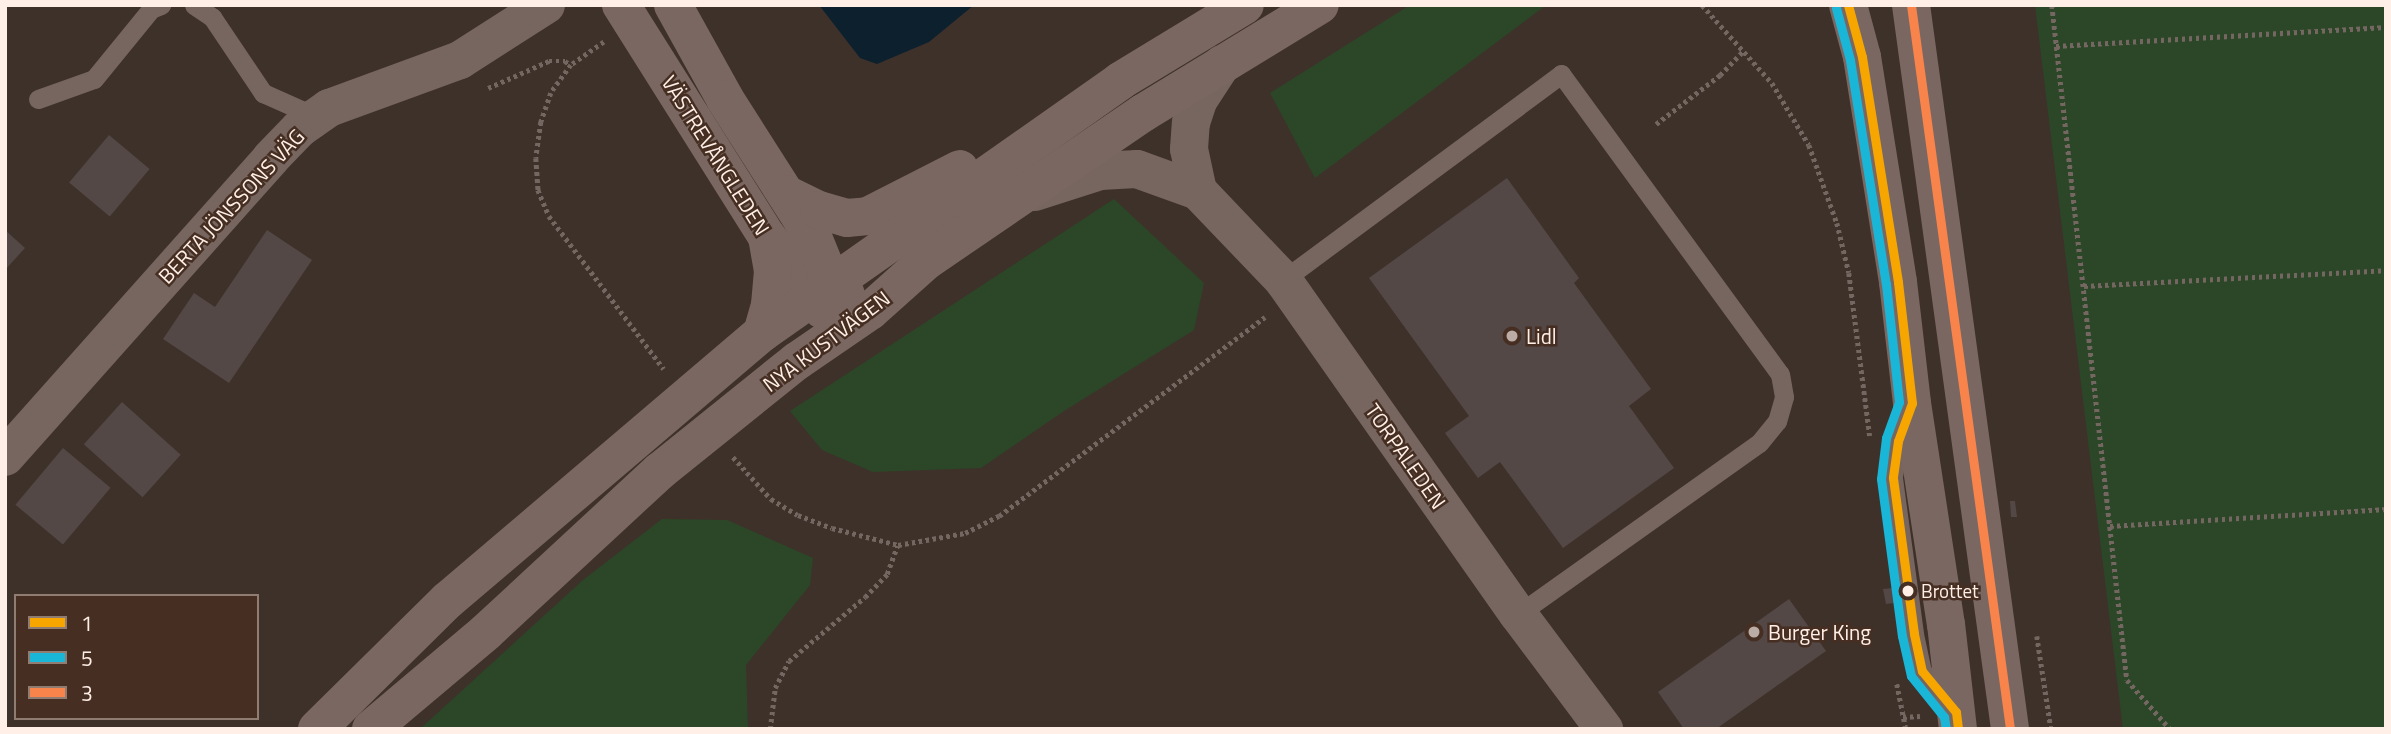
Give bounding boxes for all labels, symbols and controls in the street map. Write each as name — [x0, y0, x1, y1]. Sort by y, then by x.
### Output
street label: VÄSTREVÅNGLEDEN — [657, 71, 775, 239]
street label: BERTA JÖNSSONS VÄG — [153, 123, 309, 289]
street label: NYA KUSTVÄGEN — [758, 285, 894, 397]
place label: Lidl — [1526, 323, 1557, 349]
marker: Lidl — [1504, 328, 1520, 344]
street label: TORPALEDEN — [1360, 398, 1452, 514]
place label: Brottet — [1921, 580, 1979, 602]
marker: Brottet — [1901, 584, 1915, 598]
legend — [14, 594, 259, 720]
text: 1 — [81, 607, 93, 639]
place label: Burger King — [1768, 619, 1871, 645]
marker: Burger King — [1746, 624, 1762, 640]
text: 5 — [81, 642, 93, 674]
text: 3 — [81, 677, 93, 709]

